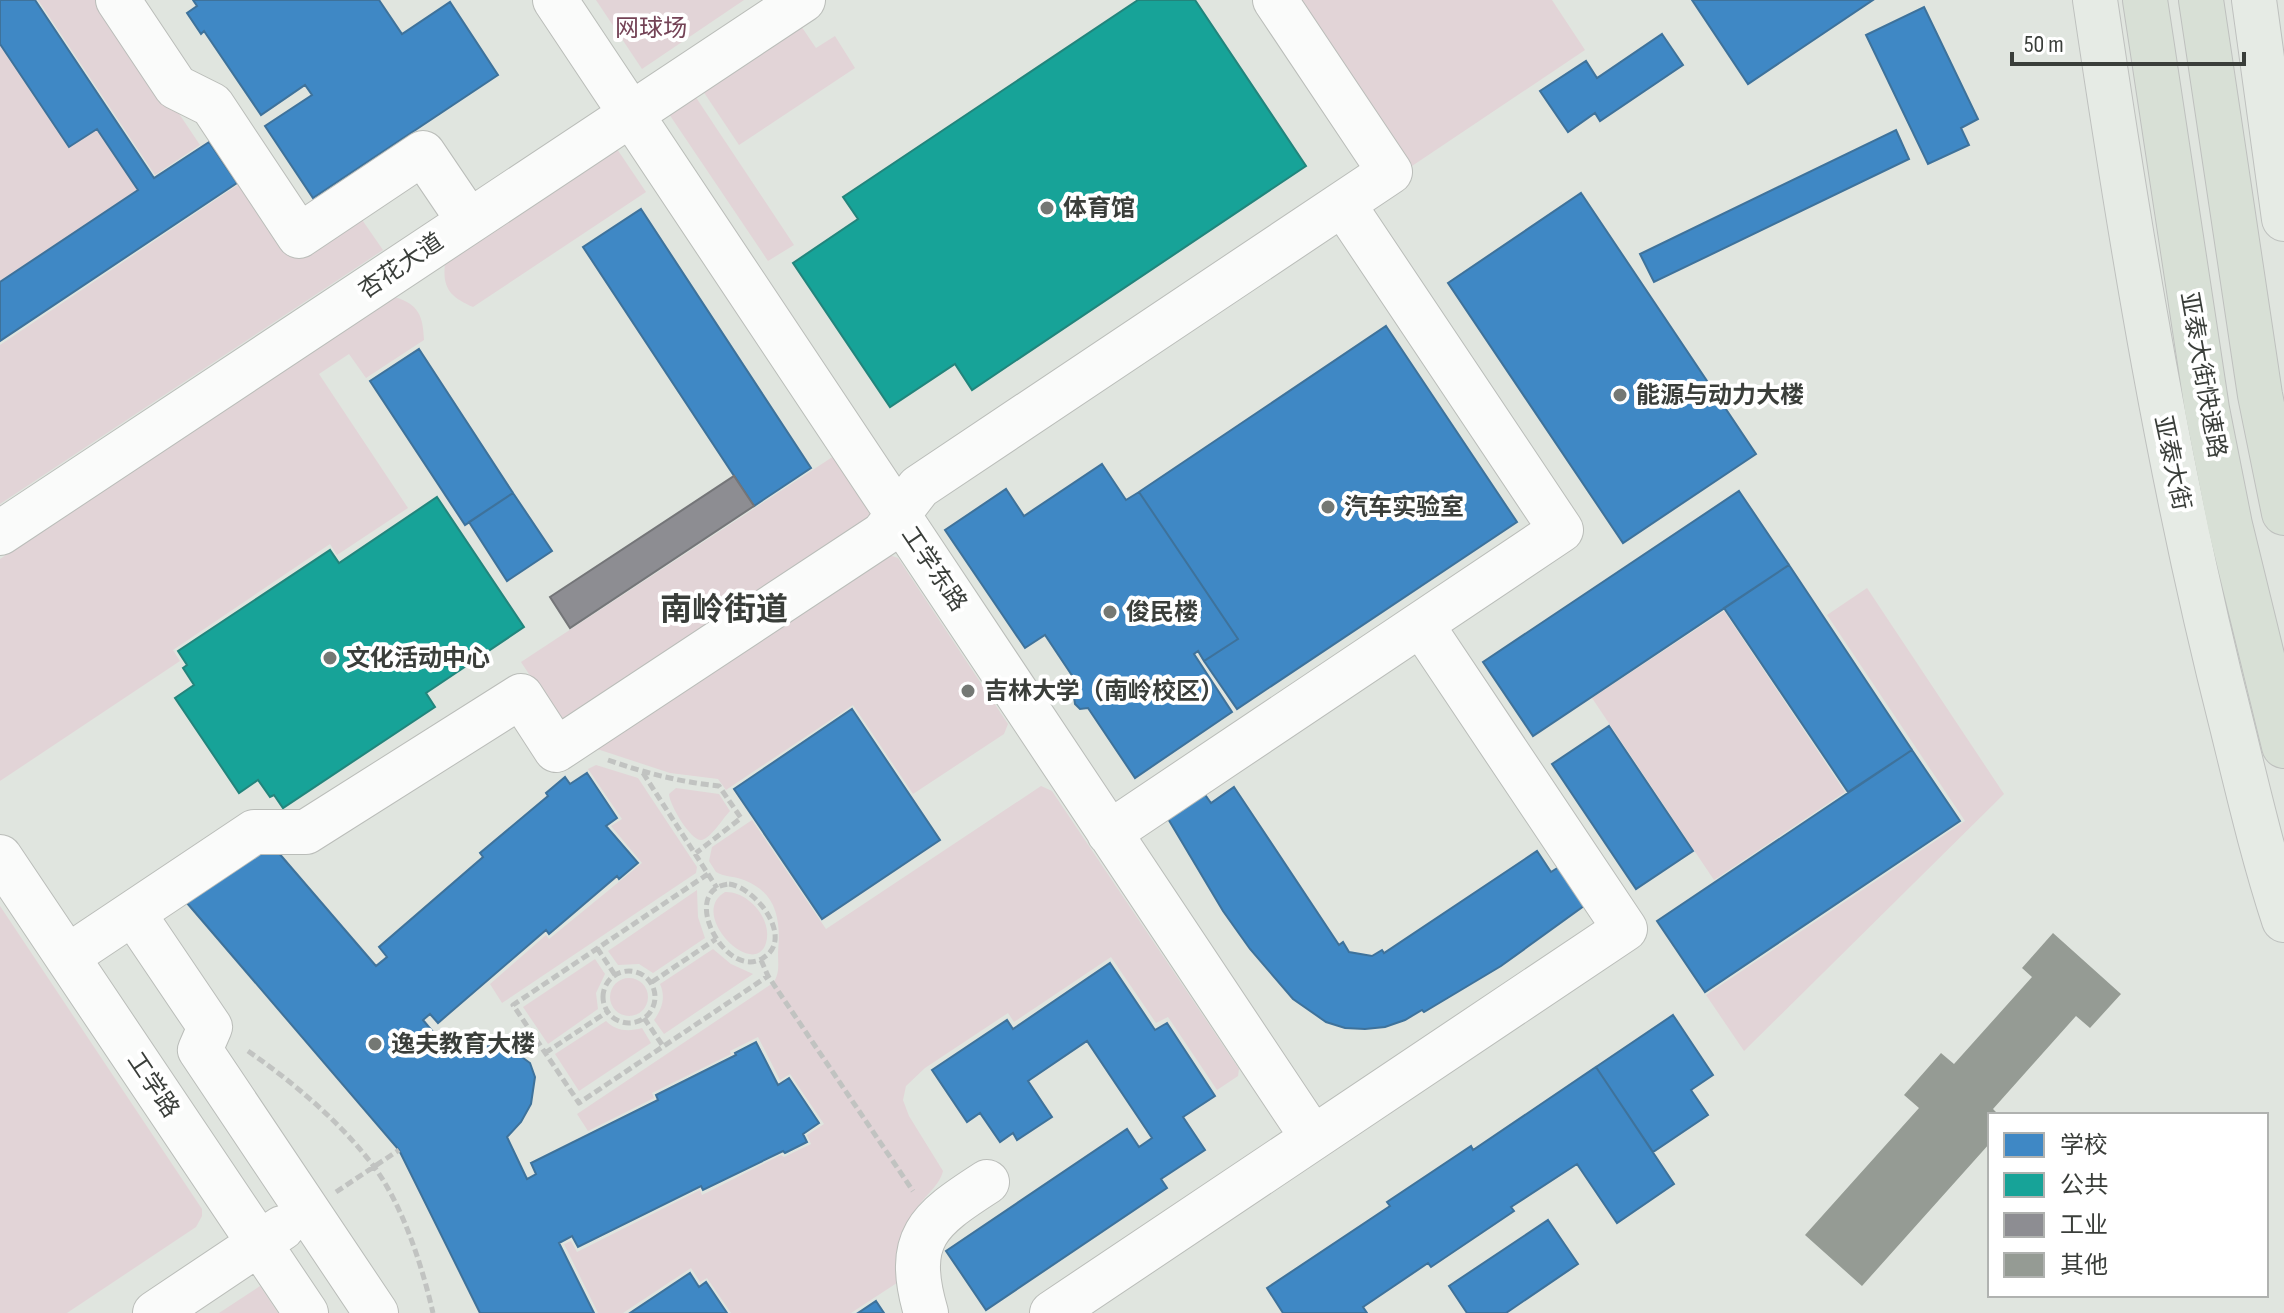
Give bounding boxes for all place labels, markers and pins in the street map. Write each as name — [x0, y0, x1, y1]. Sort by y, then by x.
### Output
place label: 体育馆 — [1063, 194, 1135, 223]
marker: 体育馆 — [1038, 199, 1056, 217]
place label: 能源与动力大楼 — [1636, 381, 1804, 410]
marker: 能源与动力大楼 — [1611, 386, 1629, 404]
place label: 汽车实验室 — [1344, 493, 1464, 522]
marker: 汽车实验室 — [1319, 498, 1337, 516]
place label: 俊民楼 — [1126, 598, 1198, 627]
marker: 俊民楼 — [1101, 603, 1119, 621]
place label: 文化活动中心 — [346, 644, 490, 673]
marker: 文化活动中心 — [321, 649, 339, 667]
place label: 吉林大学（南岭校区） — [984, 677, 1224, 706]
marker: 吉林大学（南岭校区） — [959, 682, 977, 700]
place label: 逸夫教育大楼 — [391, 1030, 535, 1059]
marker: 逸夫教育大楼 — [366, 1035, 384, 1053]

